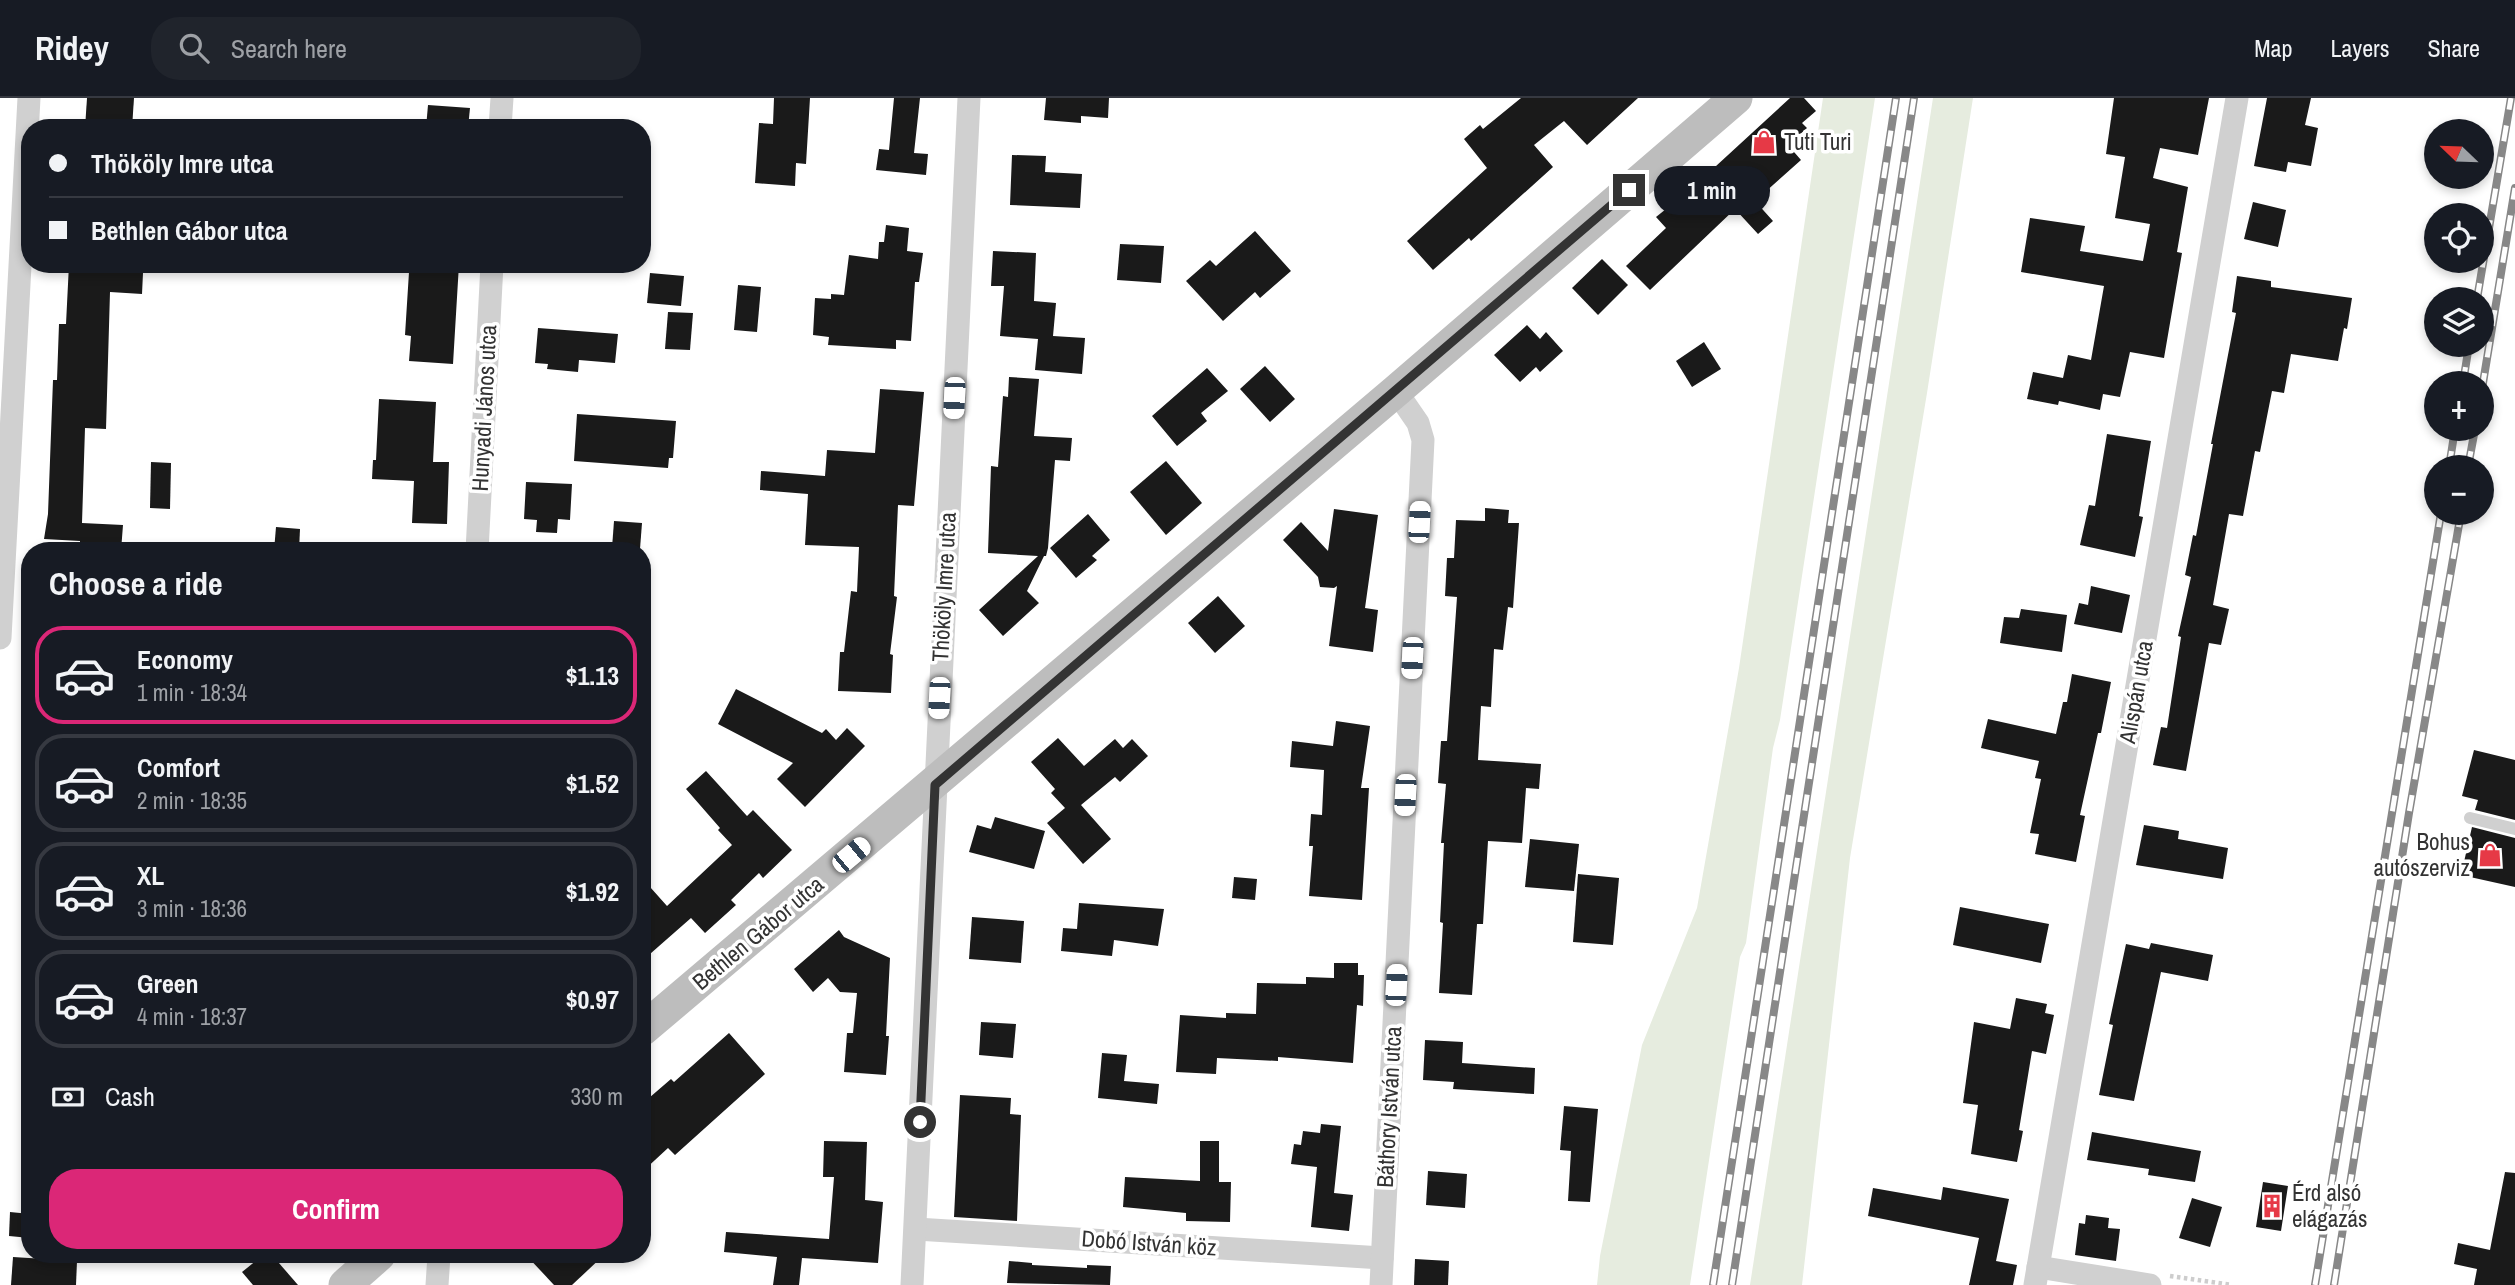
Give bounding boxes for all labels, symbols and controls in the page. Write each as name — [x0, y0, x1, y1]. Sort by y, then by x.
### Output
search box — [151, 17, 641, 80]
text: Ridey — [35, 26, 109, 70]
icon: search — [175, 29, 213, 67]
text: Search here — [231, 31, 347, 66]
text: Map — [2254, 32, 2292, 64]
text: Layers — [2330, 32, 2389, 64]
text: Share — [2427, 32, 2480, 64]
north arrow — [2424, 119, 2494, 189]
map controls — [2424, 119, 2494, 525]
place label: Tuti Turi — [1784, 126, 1852, 157]
shop icon: Tuti Turi — [1750, 128, 1778, 156]
text: Thököly Imre utca — [91, 146, 273, 181]
callout: 1 min — [1654, 166, 1769, 214]
route end — [1613, 174, 1645, 206]
text: 1 min — [1687, 175, 1737, 206]
button: locate — [2424, 203, 2494, 273]
text: Bethlen Gábor utca — [91, 213, 288, 248]
button: layers — [2424, 287, 2494, 357]
street label: Hunyadi János utca — [464, 323, 503, 492]
button: + — [2424, 371, 2494, 441]
car — [943, 376, 966, 420]
button: − — [2424, 455, 2494, 525]
car — [1408, 500, 1431, 544]
street label: Thököly Imre utca — [924, 511, 963, 663]
text: Choose a ride — [49, 562, 223, 605]
car — [1401, 636, 1424, 680]
street label: Alispán utca — [2111, 638, 2160, 747]
text: Economy — [137, 642, 233, 677]
icon: car — [53, 644, 116, 707]
text: $1.13 — [566, 658, 619, 693]
car — [928, 676, 951, 720]
text: 1 min · 18:34 — [137, 677, 247, 708]
text: Comfort — [137, 750, 220, 785]
icon: car — [53, 752, 116, 815]
text: $1.52 — [566, 766, 619, 801]
car — [1394, 773, 1417, 817]
text: 2 min · 18:35 — [137, 785, 247, 816]
place label: Bohus autószerviz — [2374, 826, 2470, 883]
car — [829, 833, 874, 877]
shop icon: Bohus autószerviz — [2476, 841, 2504, 869]
text: XL — [137, 858, 164, 893]
icon: car — [53, 860, 116, 923]
street label: Bethlen Gábor utca — [685, 868, 830, 997]
text: $1.92 — [566, 874, 619, 909]
text: 3 min · 18:36 — [137, 893, 247, 924]
car — [1385, 963, 1408, 1007]
text: Green — [137, 966, 199, 1001]
icon: car — [53, 968, 116, 1031]
text: $0.97 — [566, 982, 619, 1017]
text: 4 min · 18:37 — [137, 1001, 247, 1032]
street label: Báthory István utca — [1369, 1025, 1408, 1188]
icon: cash — [49, 1078, 87, 1116]
text: Cash — [105, 1079, 155, 1114]
text: 330 m — [571, 1081, 623, 1112]
route start — [904, 1106, 936, 1138]
button: Confirm — [49, 1169, 623, 1249]
place label: Érd alsó elágazás — [2292, 1177, 2368, 1234]
building icon: Érd alsó elágazás — [2258, 1192, 2286, 1220]
street label: Dobó István köz — [1080, 1222, 1218, 1263]

